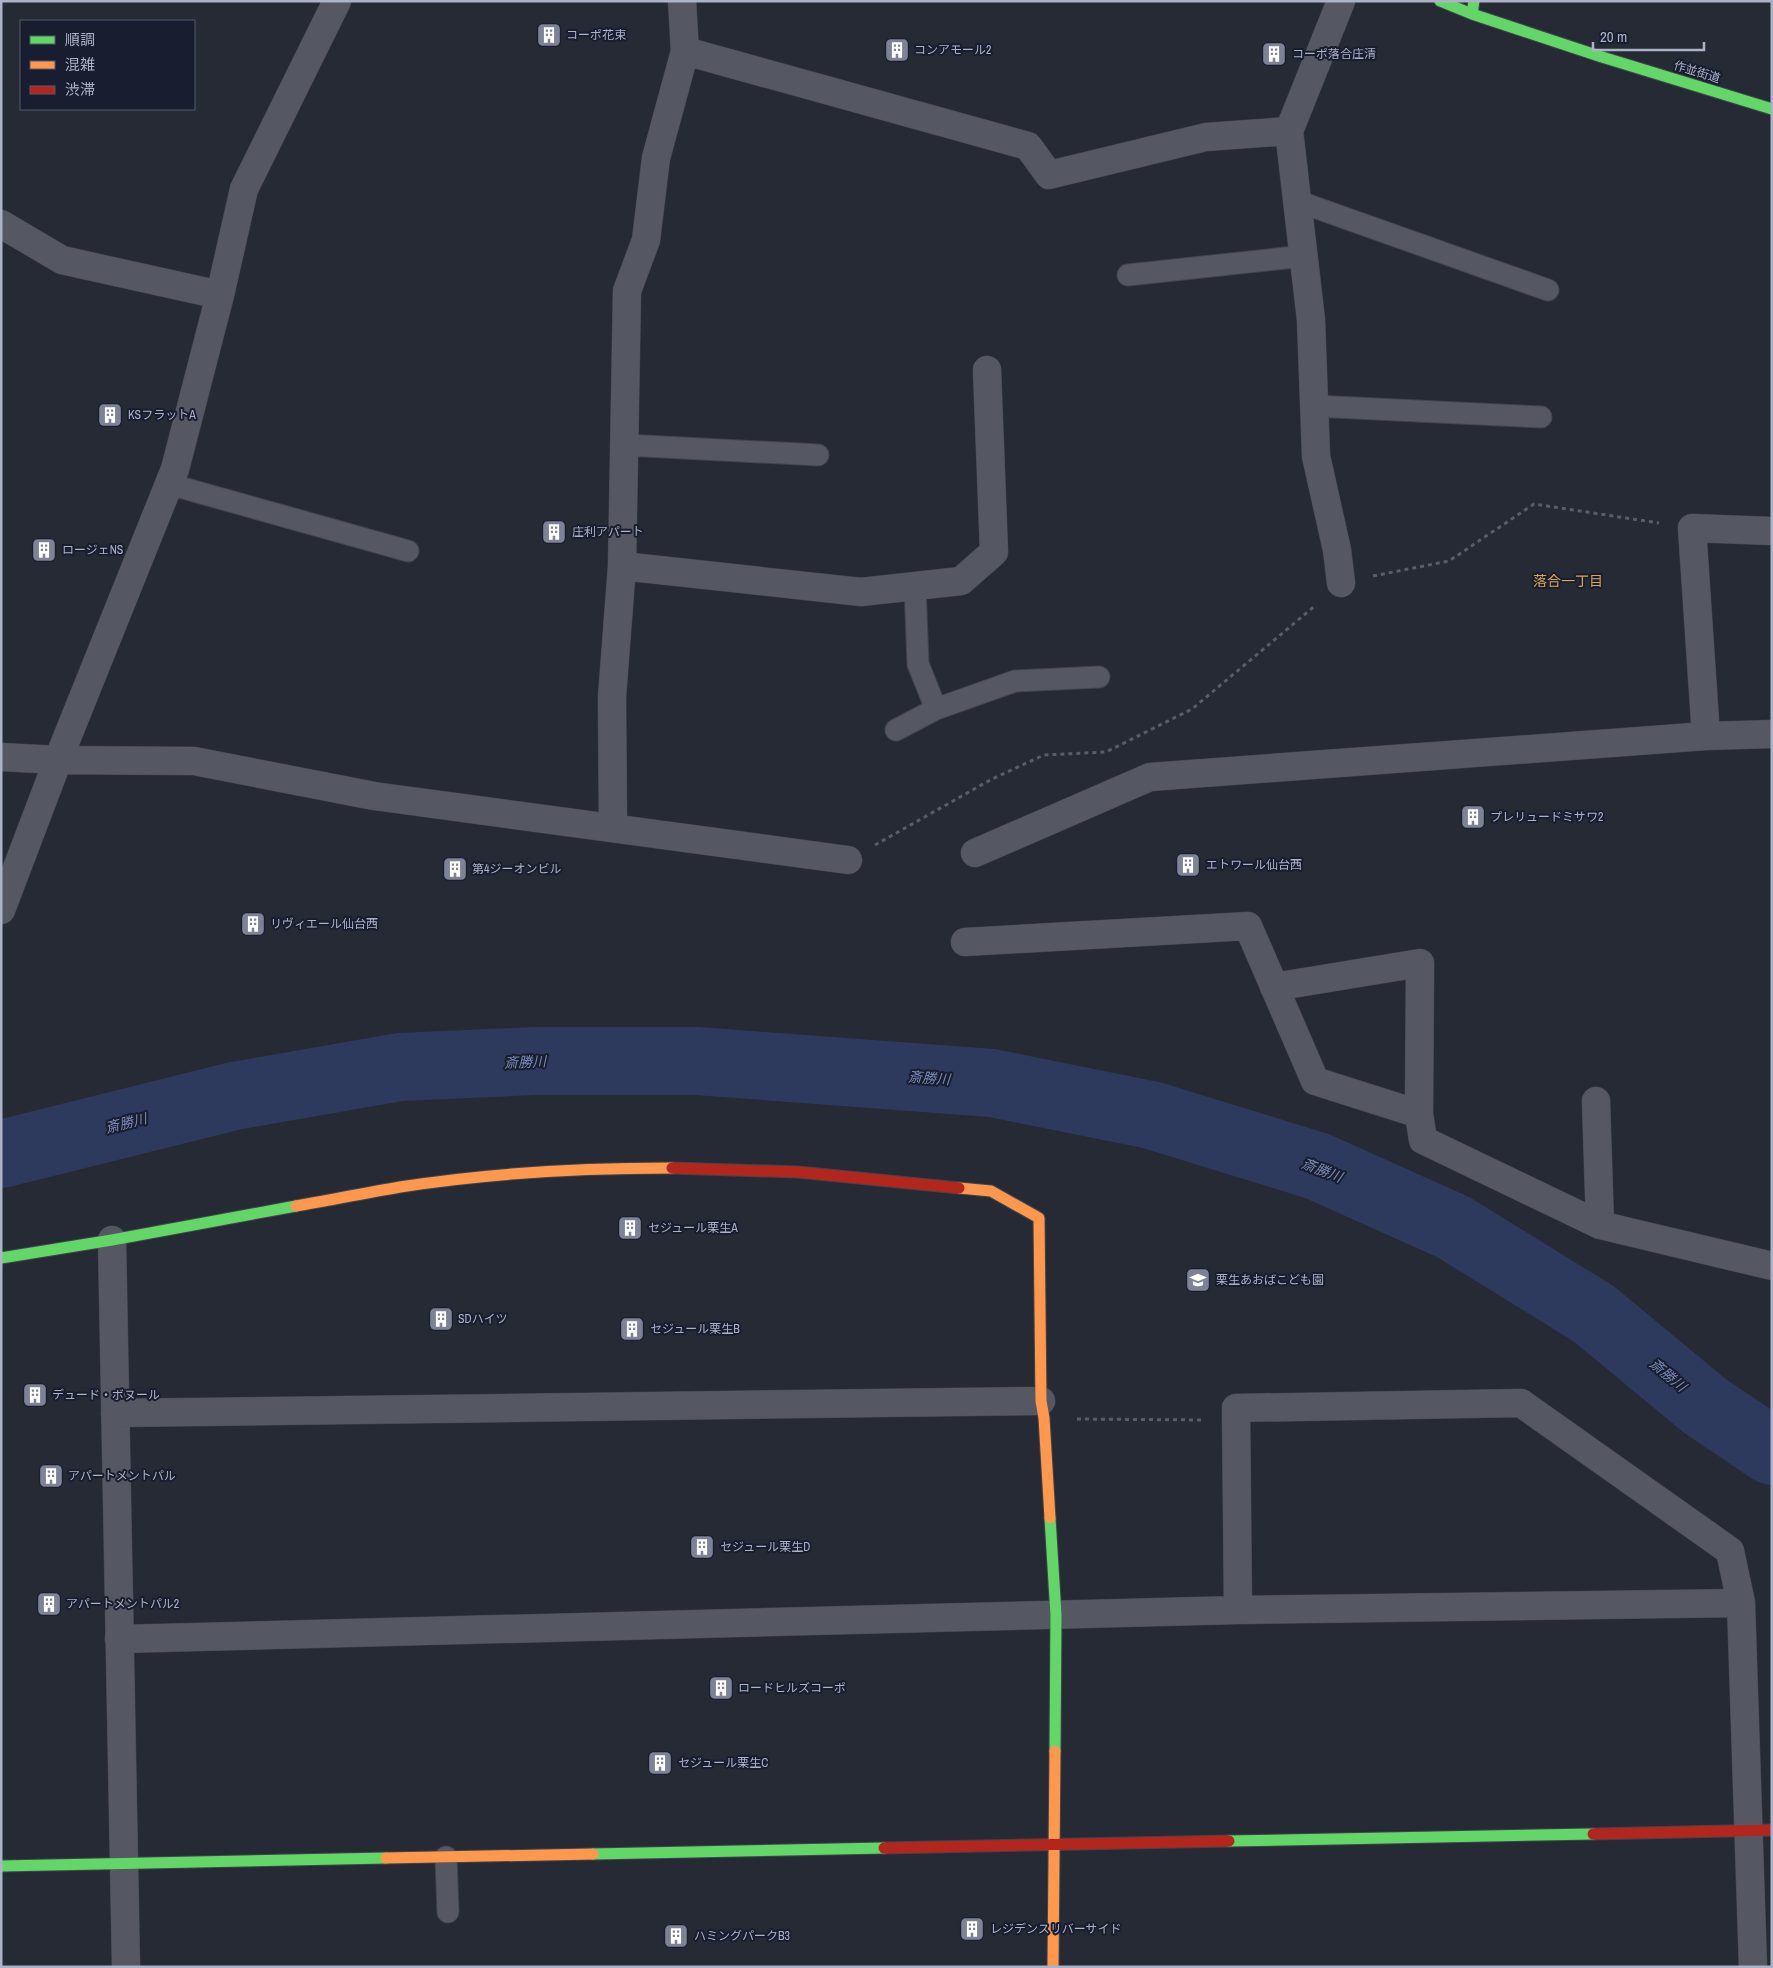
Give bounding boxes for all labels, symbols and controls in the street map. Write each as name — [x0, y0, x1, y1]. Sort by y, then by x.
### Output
legend — [20, 20, 195, 110]
scale bar — [1593, 20, 1704, 52]
building icon: コーポ花束 — [536, 22, 562, 48]
text: 20 m — [1600, 26, 1627, 47]
place label: コーポ花束 — [566, 27, 627, 43]
text: 順調 — [65, 29, 95, 50]
building icon: コンアモール2 — [884, 37, 910, 63]
building icon: コーポ落合庄清 — [1261, 41, 1287, 67]
place label: コンアモール2 — [914, 42, 991, 58]
place label: コーポ落合庄清 — [1292, 46, 1376, 62]
text: 混雑 — [65, 54, 95, 75]
street label: 作並街道 — [1672, 57, 1722, 87]
text: 渋滞 — [65, 79, 95, 100]
building icon: KSフラットA — [97, 402, 123, 428]
place label: KSフラットA — [128, 407, 196, 423]
building icon: 庄利アパート — [541, 519, 567, 545]
place label: 庄利アパート — [572, 524, 644, 540]
building icon: ロージェNS — [31, 537, 57, 563]
place label: ロージェNS — [62, 542, 124, 558]
district label: 落合一丁目 — [1533, 572, 1603, 590]
building icon: プレリュードミサワ2 — [1460, 804, 1486, 830]
place label: プレリュードミサワ2 — [1490, 809, 1603, 825]
building icon: エトワール仙台西 — [1175, 852, 1201, 878]
building icon: 第4ジーオンビル — [442, 856, 468, 882]
place label: エトワール仙台西 — [1206, 857, 1302, 873]
place label: 第4ジーオンビル — [472, 861, 561, 877]
building icon: リヴィエール仙台西 — [240, 911, 266, 937]
place label: リヴィエール仙台西 — [270, 916, 378, 932]
water label: 斎勝川 — [504, 1052, 548, 1072]
water label: 斎勝川 — [907, 1068, 953, 1089]
water label: 斎勝川 — [103, 1109, 150, 1137]
water label: 斎勝川 — [1299, 1154, 1347, 1187]
building icon: セジュール栗生A — [617, 1215, 643, 1241]
place label: セジュール栗生A — [648, 1220, 738, 1236]
school or university icon: 栗生あおばこども園 — [1185, 1267, 1211, 1293]
place label: 栗生あおばこども園 — [1216, 1272, 1324, 1288]
building icon: SDハイツ — [428, 1306, 454, 1332]
place label: SDハイツ — [458, 1311, 507, 1327]
building icon: セジュール栗生B — [619, 1316, 645, 1342]
place label: セジュール栗生B — [650, 1321, 740, 1337]
water label: 斎勝川 — [1646, 1355, 1691, 1397]
building icon: デュード・ボヌール — [22, 1382, 48, 1408]
place label: デュード・ボヌール — [52, 1387, 160, 1403]
building icon: アパートメントパル — [38, 1463, 64, 1489]
place label: アパートメントパル — [68, 1468, 176, 1484]
building icon: セジュール栗生D — [689, 1534, 715, 1560]
place label: セジュール栗生D — [720, 1539, 810, 1555]
building icon: アパートメントパル2 — [36, 1591, 62, 1617]
place label: アパートメントパル2 — [66, 1596, 179, 1612]
building icon: ロードヒルズコーポ — [708, 1675, 734, 1701]
place label: ロードヒルズコーポ — [738, 1680, 846, 1696]
building icon: セジュール栗生C — [647, 1750, 673, 1776]
place label: セジュール栗生C — [678, 1755, 768, 1771]
building icon: レジデンスリバーサイド — [959, 1916, 985, 1942]
place label: レジデンスリバーサイド — [990, 1921, 1122, 1937]
building icon: ハミングパークB3 — [663, 1923, 689, 1949]
place label: ハミングパークB3 — [694, 1928, 790, 1944]

